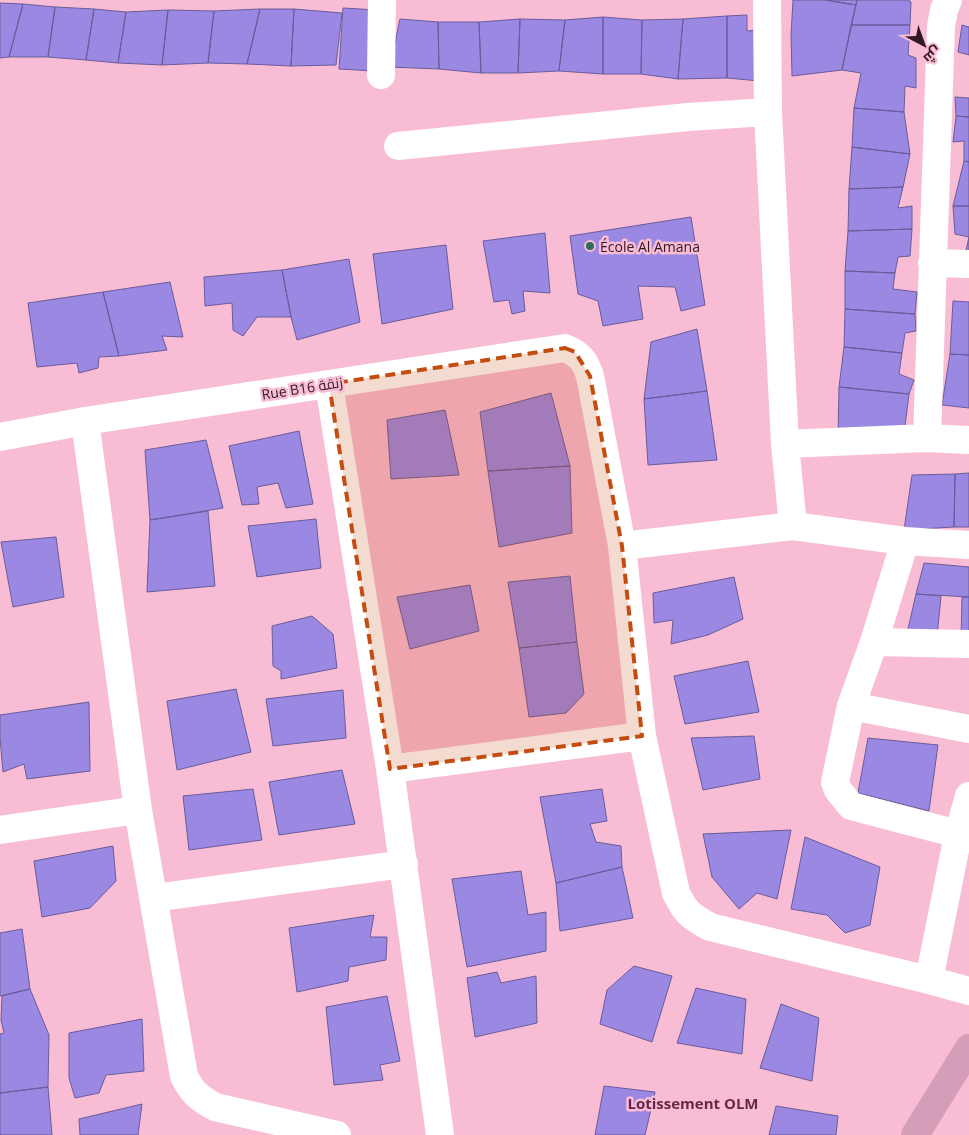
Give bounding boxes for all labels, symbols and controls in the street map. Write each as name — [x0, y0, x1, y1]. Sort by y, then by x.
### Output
north arrow — [899, 20, 949, 70]
text: ش — [920, 42, 946, 68]
place label: École Al Amana — [600, 237, 700, 256]
marker: École Al Amana — [584, 240, 596, 252]
street label: Rue B16 زنقة — [260, 372, 344, 404]
district label: Lotissement OLM — [627, 1093, 759, 1113]

